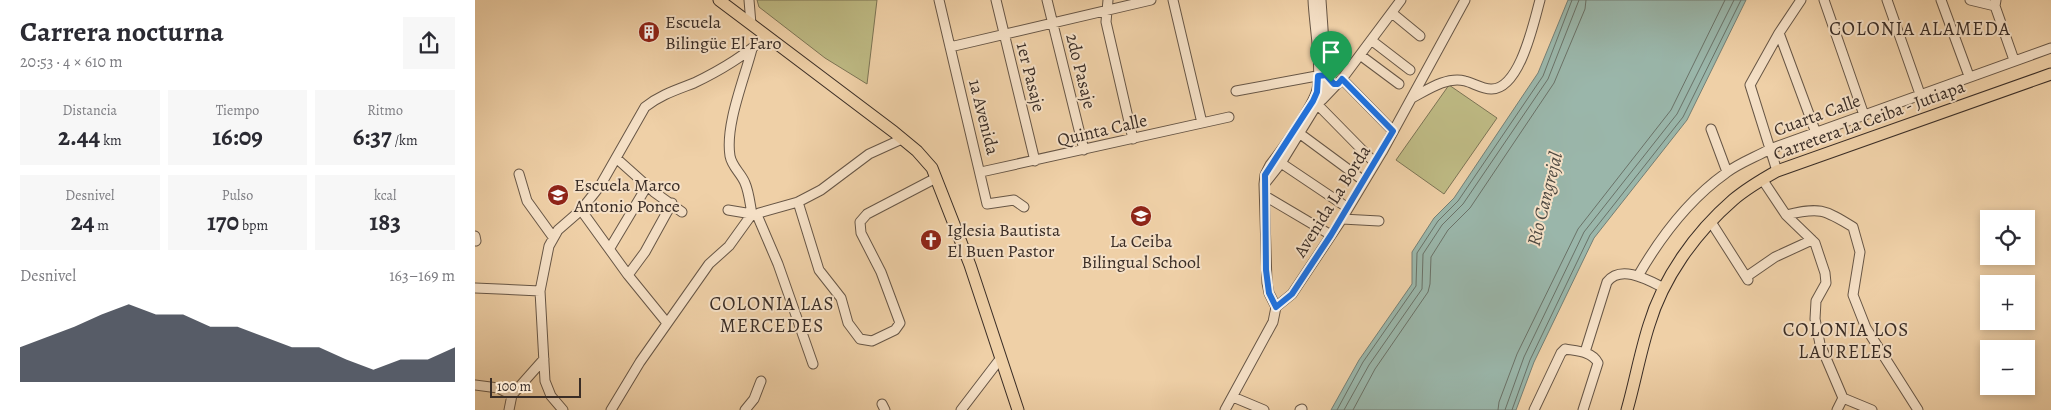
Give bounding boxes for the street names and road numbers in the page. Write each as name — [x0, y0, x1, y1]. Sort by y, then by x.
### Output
street label: 2do Pasaje — [1060, 31, 1102, 111]
street label: 1er Pasaje — [1011, 40, 1051, 114]
street label: Carretera La Ceiba - Jutiapa — [1770, 74, 1969, 166]
street label: 1a Avenida — [963, 77, 1005, 158]
street label: Cuarta Calle — [1770, 88, 1864, 142]
street label: Quinta Calle — [1055, 108, 1149, 152]
street label: Avenida La Borda — [1287, 140, 1376, 262]

